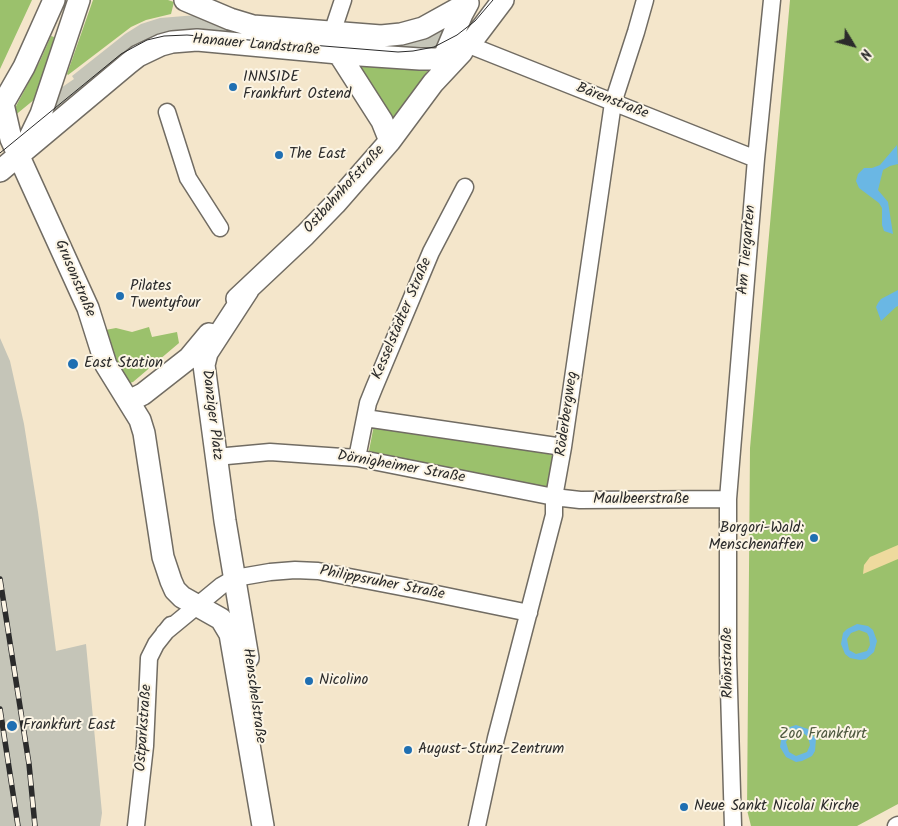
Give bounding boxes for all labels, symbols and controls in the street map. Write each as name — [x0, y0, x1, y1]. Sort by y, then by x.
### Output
north arrow — [828, 20, 878, 70]
street label: Hanauer Landstraße — [192, 31, 320, 61]
text: N — [854, 44, 876, 64]
place label: INNSIDE Frankfurt Ostend — [243, 69, 351, 104]
street label: Bärenstraße — [573, 80, 651, 124]
marker: INNSIDE Frankfurt Ostend — [227, 81, 239, 93]
street label: Ostbahnhofstraße — [301, 142, 389, 238]
place label: The East — [289, 146, 346, 164]
marker: The East — [273, 149, 285, 161]
street label: Am Tiergarten — [735, 204, 761, 296]
street label: Grusonstraße — [50, 238, 98, 320]
street label: Kesselstädter Straße — [369, 255, 437, 383]
place label: Pilates Twentyfour — [130, 278, 200, 313]
marker: Pilates Twentyfour — [114, 290, 126, 302]
place label: East Station — [84, 355, 163, 373]
marker: East Station — [66, 357, 80, 371]
street label: Danziger Platz — [197, 369, 225, 461]
street label: Röderbergweg — [553, 370, 583, 458]
street label: Dörnigheimer Straße — [336, 448, 466, 488]
street label: Maulbeerstraße — [593, 491, 689, 509]
place label: Borgori-Wald: Menschenaffen — [709, 520, 804, 555]
marker: Borgori-Wald: Menschenaffen — [808, 532, 820, 544]
street label: Philippsruher Straße — [318, 563, 446, 605]
street label: Rhönstraße — [719, 627, 739, 699]
street label: Henschelstraße — [237, 647, 269, 745]
place label: Nicolino — [319, 672, 368, 690]
marker: Nicolino — [303, 675, 315, 687]
street label: Ostparkstraße — [133, 684, 157, 772]
place label: Frankfurt East — [23, 717, 116, 735]
marker: Frankfurt East — [5, 719, 19, 733]
park label: Zoo Frankfurt — [779, 726, 867, 744]
place label: August-Stunz-Zentrum — [418, 741, 564, 759]
marker: August-Stunz-Zentrum — [402, 744, 414, 756]
place label: Neue Sankt Nicolai Kirche — [694, 798, 859, 816]
marker: Neue Sankt Nicolai Kirche — [678, 801, 690, 813]

